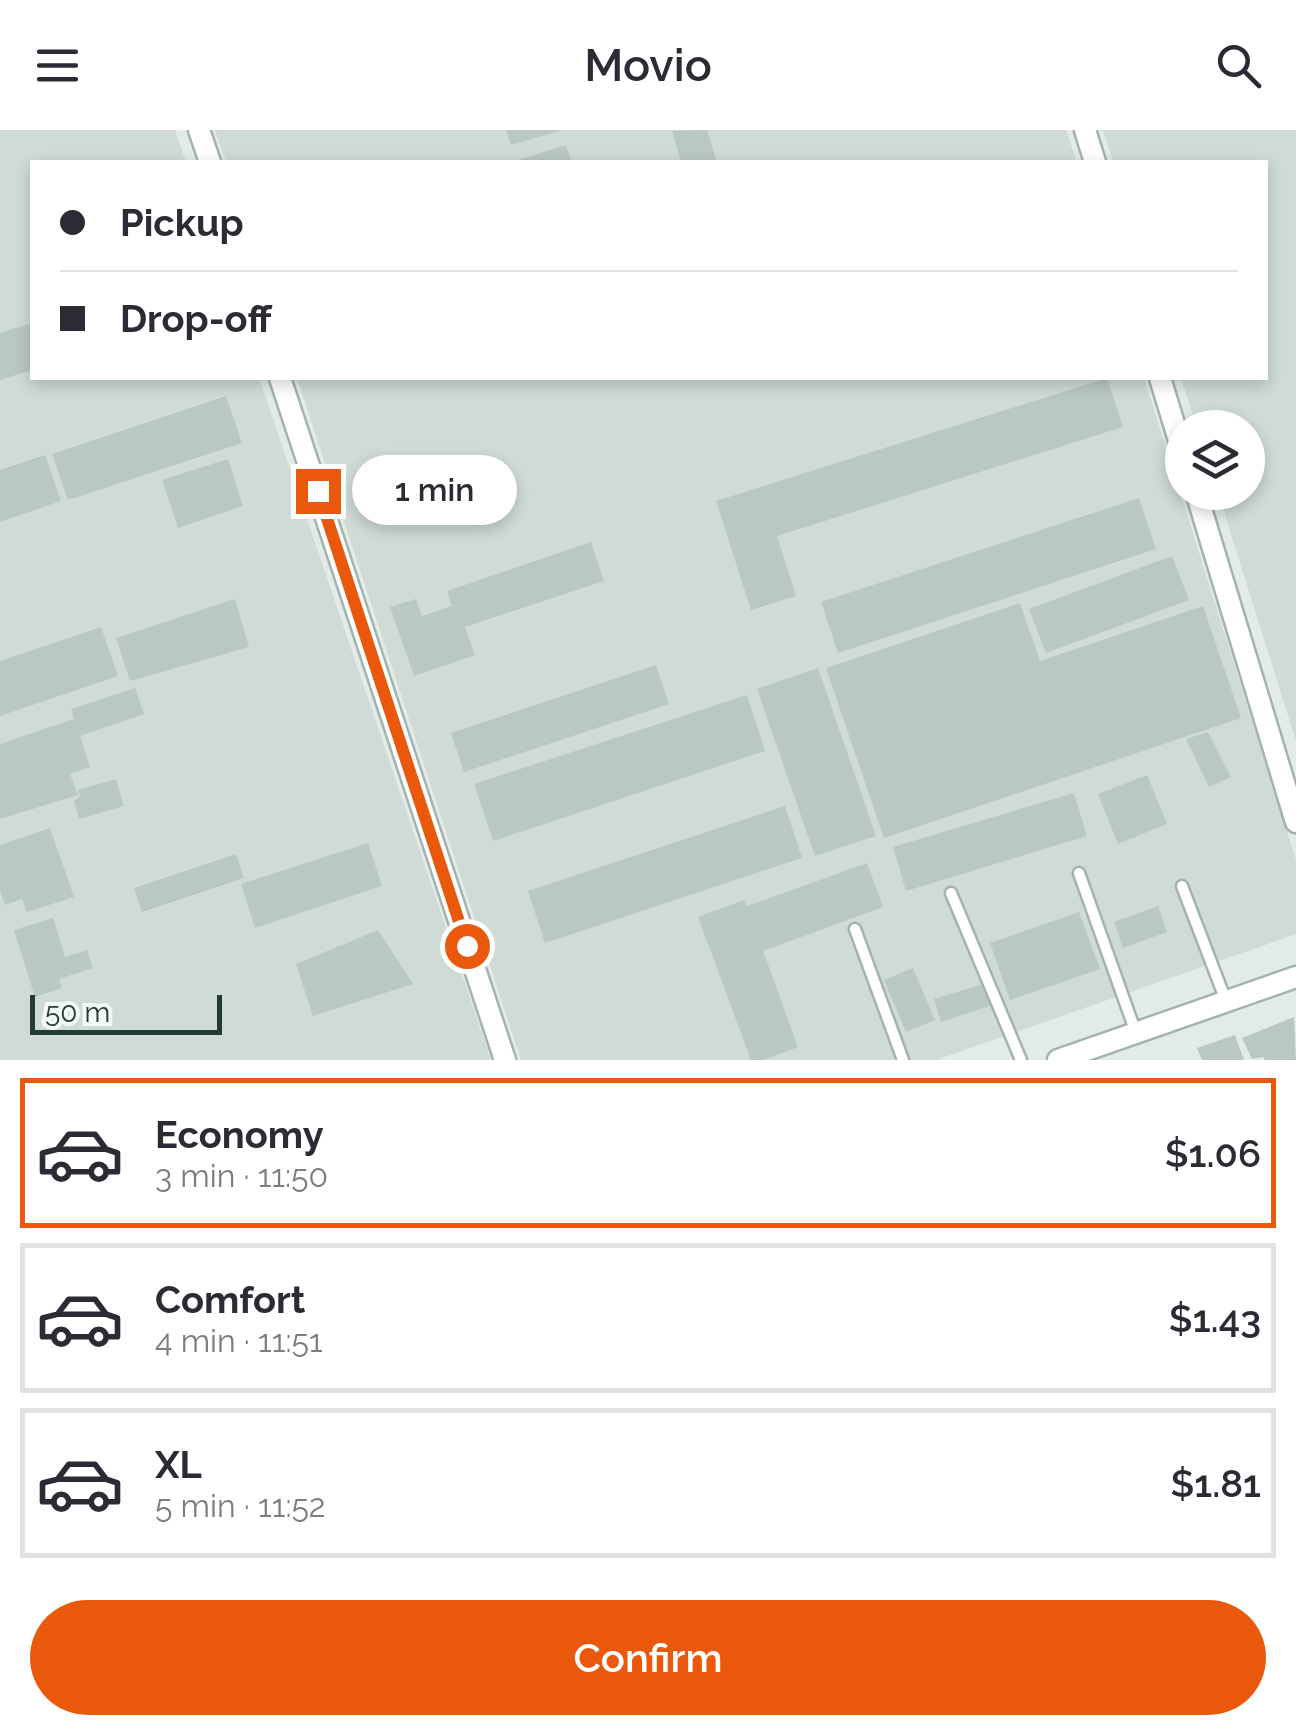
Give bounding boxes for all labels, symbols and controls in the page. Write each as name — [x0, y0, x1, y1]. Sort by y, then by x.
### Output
icon: menu — [30, 38, 85, 93]
icon: search — [1211, 38, 1266, 93]
text: Movio — [584, 39, 712, 92]
text: Pickup — [120, 200, 244, 245]
text: Drop-off — [120, 296, 272, 341]
map controls — [1165, 410, 1265, 510]
button: layers — [1165, 410, 1265, 510]
callout: 1 min — [353, 456, 518, 526]
route end — [296, 469, 341, 514]
text: 1 min — [395, 471, 474, 508]
route start — [445, 924, 490, 969]
scale bar — [30, 990, 222, 1034]
text: 50 m — [45, 996, 110, 1029]
icon: car — [35, 1108, 125, 1198]
text: Economy — [155, 1112, 324, 1157]
text: $1.06 — [1165, 1131, 1261, 1176]
text: 3 min · 11:50 — [155, 1157, 328, 1194]
icon: car — [35, 1273, 125, 1363]
text: Comfort — [155, 1277, 305, 1322]
text: $1.43 — [1169, 1296, 1261, 1341]
text: 4 min · 11:51 — [155, 1322, 323, 1359]
icon: car — [35, 1438, 125, 1528]
text: XL — [155, 1442, 202, 1487]
text: $1.81 — [1170, 1461, 1261, 1506]
text: 5 min · 11:52 — [155, 1487, 326, 1524]
button: Confirm — [30, 1600, 1266, 1715]

